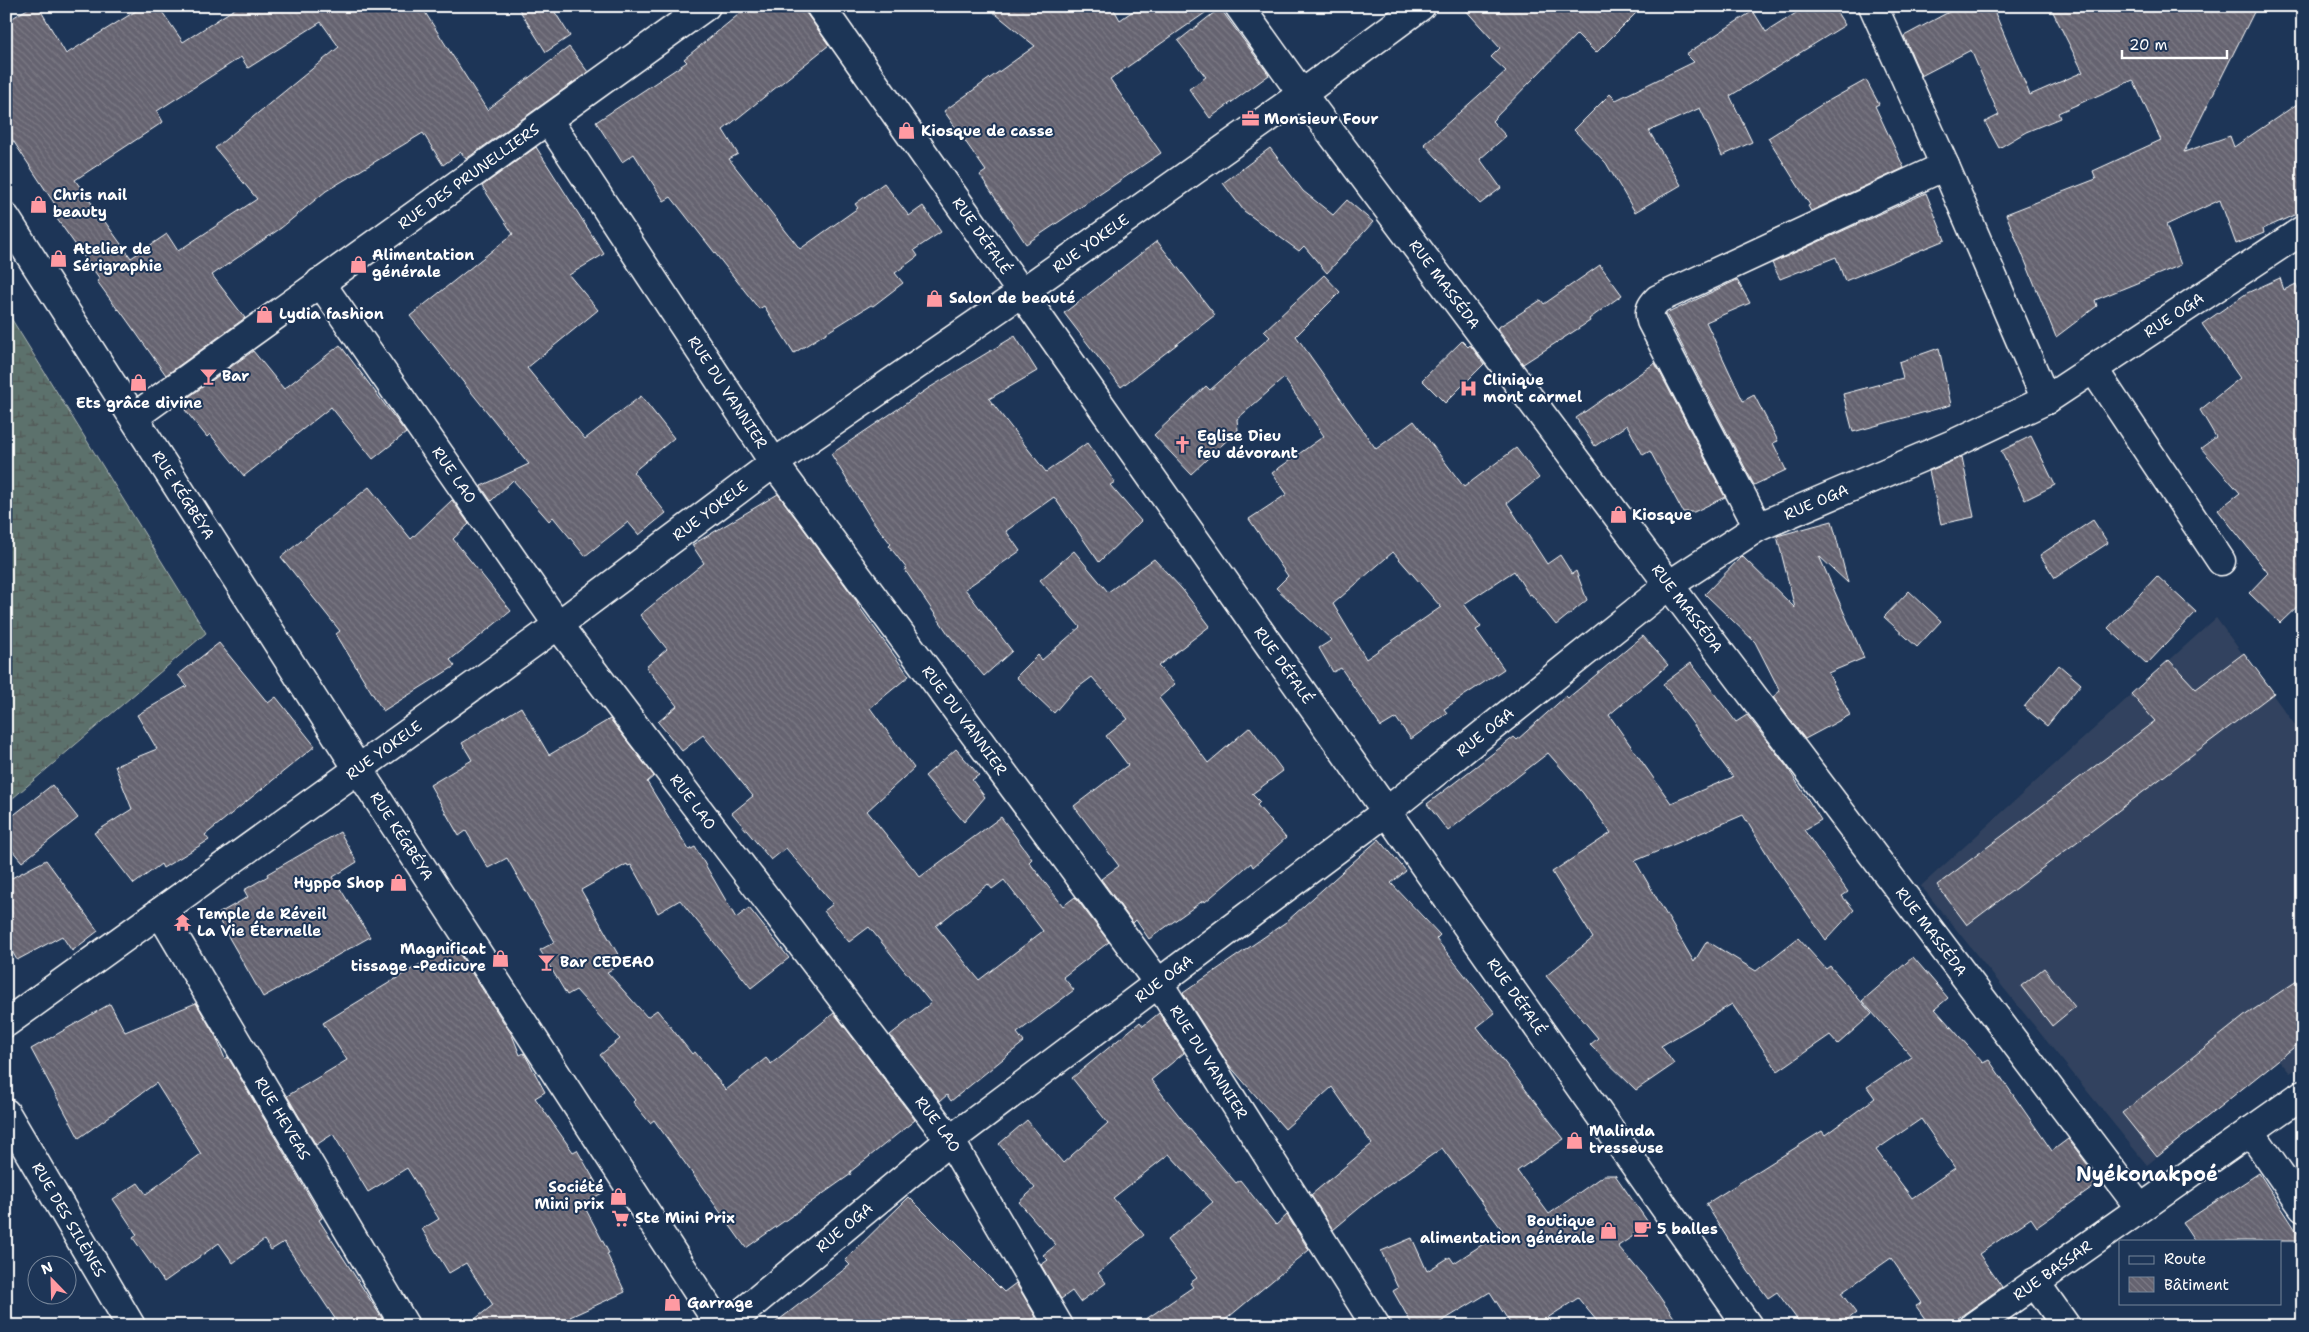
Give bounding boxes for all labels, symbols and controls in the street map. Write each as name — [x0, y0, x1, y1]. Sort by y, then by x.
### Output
scale bar — [2122, 28, 2226, 60]
text: 20 m — [2129, 35, 2168, 55]
office icon: Monsieur Four — [1240, 109, 1260, 129]
place label: Monsieur Four — [1264, 109, 1379, 129]
street label: RUE DES PRUNELLIERS — [394, 119, 543, 234]
shop icon: Kiosque de casse — [897, 121, 917, 141]
place label: Kiosque de casse — [921, 121, 1054, 141]
place label: Chris nail beauty — [53, 185, 127, 222]
street label: RUE DÉFALÉ — [948, 193, 1016, 278]
shop icon: Chris nail beauty — [29, 194, 49, 214]
street label: RUE YOKELE — [1049, 210, 1133, 277]
street label: RUE MASSÉDA — [1404, 236, 1484, 333]
place label: Atelier de Sérigraphie — [73, 239, 162, 276]
place label: Alimentation générale — [372, 245, 474, 282]
shop icon: Atelier de Sérigraphie — [49, 248, 69, 268]
shop icon: Alimentation générale — [348, 254, 368, 274]
shop icon: Salon de beauté — [925, 288, 945, 308]
place label: Salon de beauté — [949, 288, 1076, 308]
street label: RUE OGA — [2140, 288, 2208, 342]
shop icon: Lydia fashion — [255, 304, 275, 324]
place label: Lydia fashion — [279, 304, 384, 324]
street label: RUE DU VANNIER — [683, 332, 772, 452]
bar icon: Bar — [198, 366, 218, 386]
place label: Bar — [222, 366, 249, 386]
place label: Clinique mont carmel — [1483, 370, 1582, 407]
shop icon: Ets grâce divine — [129, 372, 149, 392]
hospital icon: Clinique mont carmel — [1459, 379, 1479, 399]
place label: Ets grâce divine — [76, 393, 202, 413]
place label: Eglise Dieu feu dévorant — [1197, 426, 1298, 463]
church icon: Eglise Dieu feu dévorant — [1173, 435, 1193, 455]
street label: RUE LAO — [427, 443, 481, 507]
street label: RUE KÉGBÉYA — [147, 447, 219, 544]
street label: RUE YOKELE — [669, 476, 752, 546]
street label: RUE OGA — [1781, 480, 1852, 525]
shop icon: Kiosque — [1608, 505, 1628, 525]
place label: Kiosque — [1632, 505, 1692, 525]
street label: RUE MASSÉDA — [1647, 560, 1727, 657]
street label: RUE DÉFALÉ — [1249, 623, 1318, 708]
street label: RUE DU VANNIER — [917, 662, 1011, 779]
street label: RUE OGA — [1452, 703, 1518, 761]
street label: RUE YOKELE — [342, 716, 426, 785]
street label: RUE LAO — [665, 770, 720, 834]
street label: RUE KÉGBÉYA — [366, 788, 438, 884]
place label: Hyppo Shop — [293, 873, 384, 893]
shop icon: Hyppo Shop — [388, 873, 408, 893]
street label: RUE MASSÉDA — [1891, 883, 1971, 980]
place label: Temple de Réveil La Vie Éternelle — [197, 904, 327, 941]
temple icon: Temple de Réveil La Vie Éternelle — [173, 913, 193, 933]
place label: Magnificat tissage -Pedicure — [351, 939, 486, 976]
shop icon: Magnificat tissage -Pedicure — [490, 948, 510, 968]
street label: RUE OGA — [1131, 950, 1197, 1007]
bar icon: Bar CEDEAO — [536, 952, 556, 972]
place label: Bar CEDEAO — [560, 952, 654, 972]
street label: RUE DÉFALÉ — [1482, 954, 1551, 1039]
street label: RUE DU VANNIER — [1165, 1001, 1252, 1123]
street label: RUE HEVEAS — [250, 1073, 315, 1164]
street label: RUE LAO — [911, 1093, 965, 1156]
place label: Malinda tresseuse — [1589, 1121, 1664, 1158]
shop icon: Malinda tresseuse — [1565, 1130, 1585, 1150]
street label: RUE DES SILÈNES — [29, 1158, 109, 1280]
district label: Nyékonakpoé — [2076, 1161, 2218, 1187]
place label: Société Mini prix — [535, 1177, 604, 1214]
shop icon: Société Mini prix — [608, 1186, 628, 1206]
street label: RUE OGA — [812, 1198, 877, 1257]
supermarket icon: Ste Mini Prix — [611, 1208, 631, 1228]
place label: Ste Mini Prix — [635, 1208, 735, 1228]
place label: Boutique alimentation générale — [1420, 1211, 1595, 1248]
cafe icon: 5 balles — [1633, 1219, 1653, 1239]
place label: 5 balles — [1657, 1219, 1718, 1239]
shop icon: Boutique alimentation générale — [1599, 1220, 1619, 1240]
street label: RUE BASSAR — [2009, 1236, 2096, 1305]
legend — [2119, 1240, 2282, 1304]
text: Route — [2164, 1249, 2206, 1269]
north arrow — [28, 1254, 78, 1304]
text: Bâtiment — [2164, 1275, 2229, 1295]
shop icon: Garrage — [663, 1293, 683, 1313]
place label: Garrage — [687, 1293, 753, 1313]

